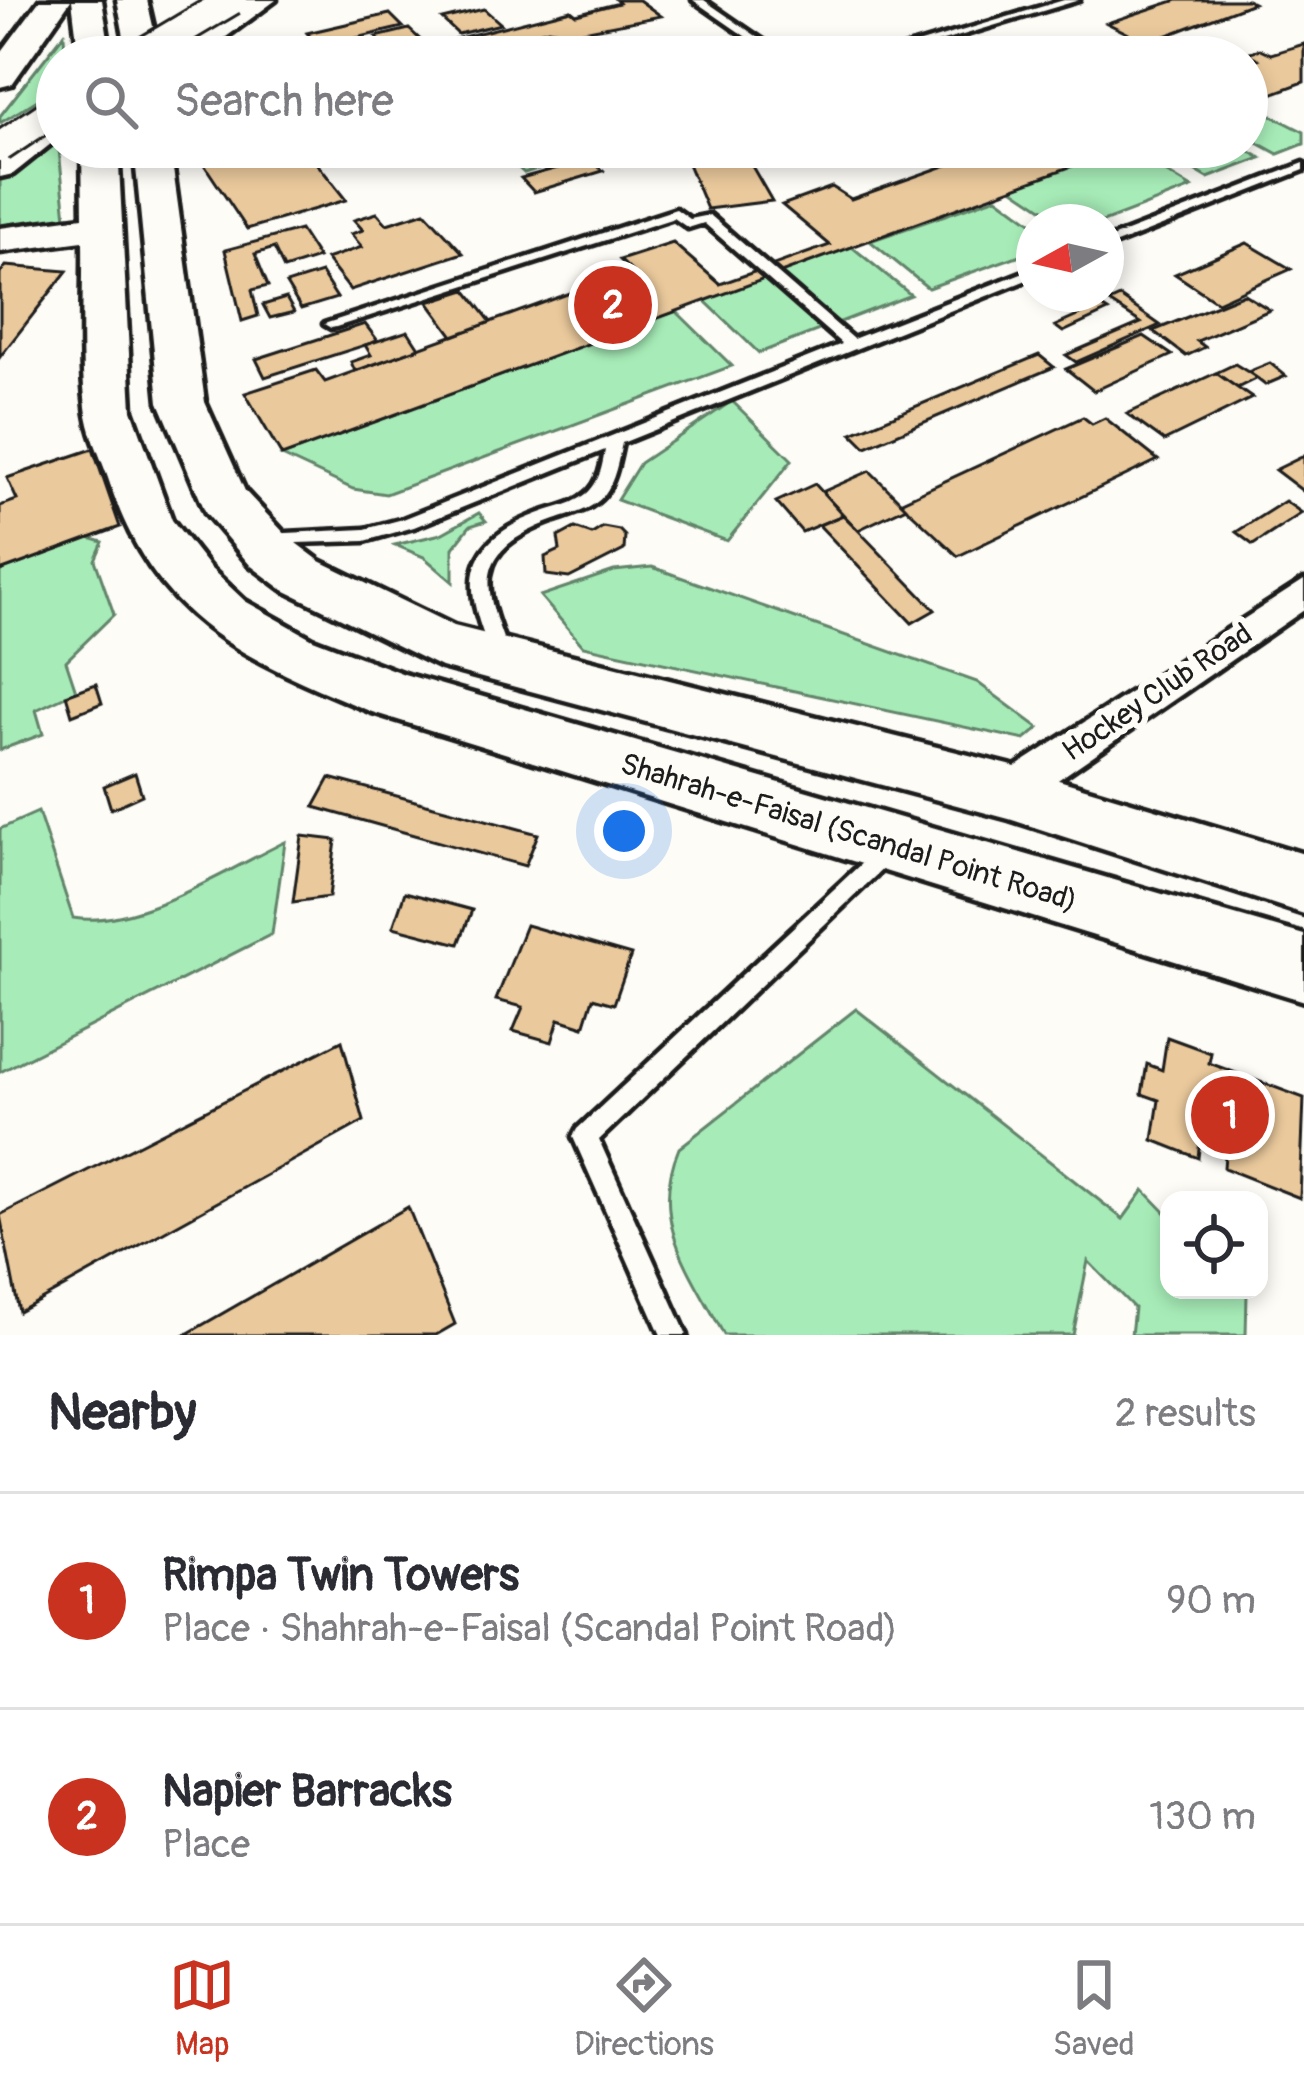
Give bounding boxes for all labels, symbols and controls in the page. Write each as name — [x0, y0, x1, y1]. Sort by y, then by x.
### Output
search box — [36, 36, 1268, 168]
icon: search — [78, 69, 144, 135]
text: Search here — [174, 74, 394, 130]
north arrow — [1016, 204, 1124, 312]
pin: 2 — [574, 260, 652, 350]
street label: Hockey Club Road — [1055, 615, 1259, 770]
street label: Shahrah-e-Faisal (Scandal Point Road) — [616, 745, 1082, 920]
your location — [594, 801, 654, 861]
pin: 1 — [1191, 1070, 1269, 1160]
map controls — [1160, 1191, 1268, 1299]
button: locate — [1160, 1191, 1268, 1299]
text: Nearby — [48, 1381, 196, 1445]
text: 2 results — [1115, 1389, 1256, 1438]
text: Rimpa Twin Towers — [162, 1548, 519, 1604]
text: 1 — [79, 1576, 95, 1625]
text: 90 m — [1166, 1576, 1256, 1625]
text: Place · Shahrah-e-Faisal (Scandal Point Road) — [162, 1604, 898, 1653]
text: Napier Barracks — [162, 1764, 452, 1820]
text: 2 — [76, 1792, 98, 1841]
text: 130 m — [1149, 1792, 1256, 1841]
text: Place — [162, 1820, 250, 1869]
tab: Map — [169, 1952, 235, 2065]
tab: Directions — [574, 1952, 714, 2065]
tab: Saved — [1053, 1952, 1135, 2065]

